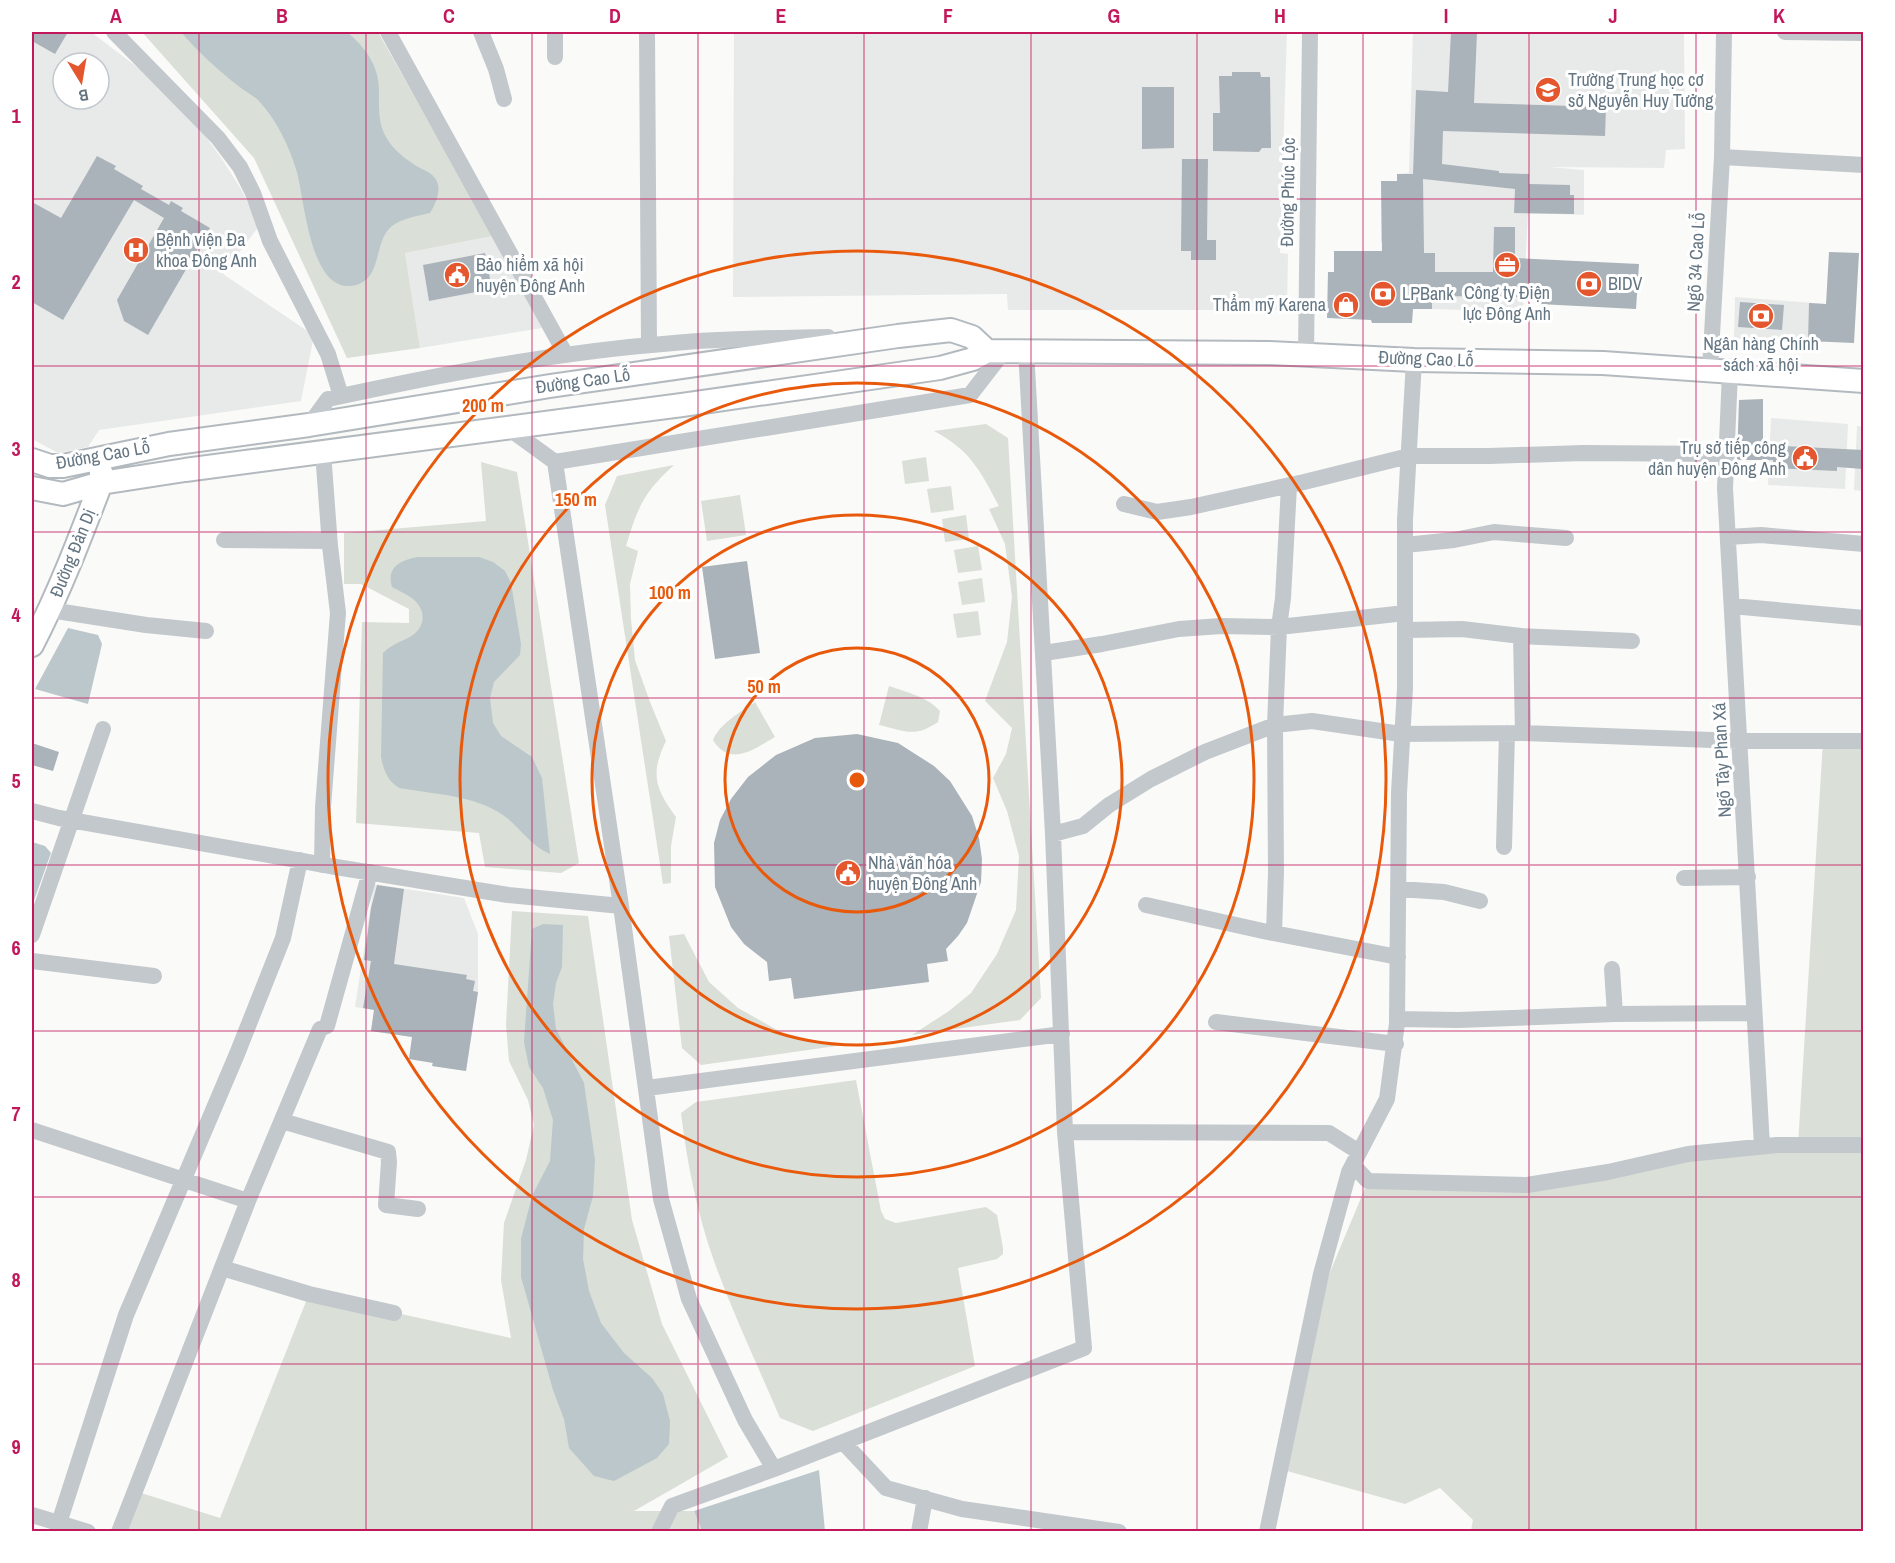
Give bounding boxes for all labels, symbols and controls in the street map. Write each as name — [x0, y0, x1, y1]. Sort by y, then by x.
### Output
text: A — [110, 2, 122, 29]
text: B — [276, 2, 288, 29]
text: C — [443, 2, 455, 29]
text: D — [609, 2, 621, 29]
text: E — [776, 2, 787, 29]
text: F — [943, 2, 953, 29]
text: G — [1108, 2, 1120, 29]
text: H — [1274, 2, 1286, 29]
text: I — [1444, 2, 1448, 29]
text: J — [1608, 2, 1618, 29]
text: K — [1773, 2, 1785, 29]
north arrow — [51, 51, 111, 111]
place label: Trường Trung học cơ sở Nguyễn Huy Tưởng — [1568, 67, 1714, 113]
school or university icon: Trường Trung học cơ sở Nguyễn Huy Tưởng — [1533, 75, 1563, 105]
text: B — [77, 84, 91, 107]
text: 1 — [11, 102, 21, 129]
street label: Đường Phúc Lộc — [1274, 137, 1301, 247]
street label: Ngõ 34 Cao Lỗ — [1680, 212, 1711, 312]
place label: Bệnh viện Đa khoa Đông Anh — [156, 227, 257, 273]
hospital icon: Bệnh viện Đa khoa Đông Anh — [121, 235, 151, 265]
office icon: Công ty Điện lực Đông Anh — [1492, 250, 1522, 280]
place label: Bảo hiểm xã hội huyện Đông Anh — [476, 252, 585, 298]
public building icon: Bảo hiểm xã hội huyện Đông Anh — [442, 260, 472, 290]
text: 2 — [11, 268, 21, 295]
bank icon: BIDV — [1574, 269, 1604, 299]
place label: BIDV — [1608, 271, 1643, 296]
bank icon: LPBank — [1368, 279, 1398, 309]
place label: Công ty Điện lực Đông Anh — [1463, 280, 1551, 326]
place label: LPBank — [1402, 281, 1454, 306]
shop icon: Thẩm mỹ Karena — [1331, 290, 1361, 320]
place label: Thẩm mỹ Karena — [1213, 292, 1326, 317]
bank icon: Ngân hàng Chính sách xã hội — [1746, 301, 1776, 331]
place label: Ngân hàng Chính sách xã hội — [1703, 331, 1819, 377]
street label: Đường Cao Lỗ — [1378, 344, 1474, 373]
street label: Đường Cao Lỗ — [534, 362, 632, 400]
text: 200 m — [462, 393, 504, 418]
street label: Đường Cao Lỗ — [54, 434, 152, 475]
text: 3 — [11, 435, 21, 462]
place label: Trụ sở tiếp công dân huyện Đông Anh — [1648, 435, 1787, 481]
public building icon: Trụ sở tiếp công dân huyện Đông Anh — [1790, 443, 1820, 473]
text: 150 m — [555, 487, 597, 512]
street label: Đường Đản Dị — [43, 505, 102, 601]
text: 100 m — [649, 580, 691, 605]
text: 4 — [11, 601, 21, 628]
text: 50 m — [747, 674, 781, 699]
street label: Ngõ Tây Phan Xá — [1706, 702, 1737, 818]
text: 5 — [11, 767, 21, 794]
centre of rings — [847, 770, 867, 790]
place label: Nhà văn hóa huyện Đông Anh — [868, 850, 977, 896]
public building icon: Nhà văn hóa huyện Đông Anh — [833, 858, 863, 888]
text: 6 — [11, 934, 21, 961]
text: 7 — [11, 1100, 21, 1127]
text: 8 — [11, 1266, 21, 1293]
text: 9 — [11, 1433, 21, 1460]

